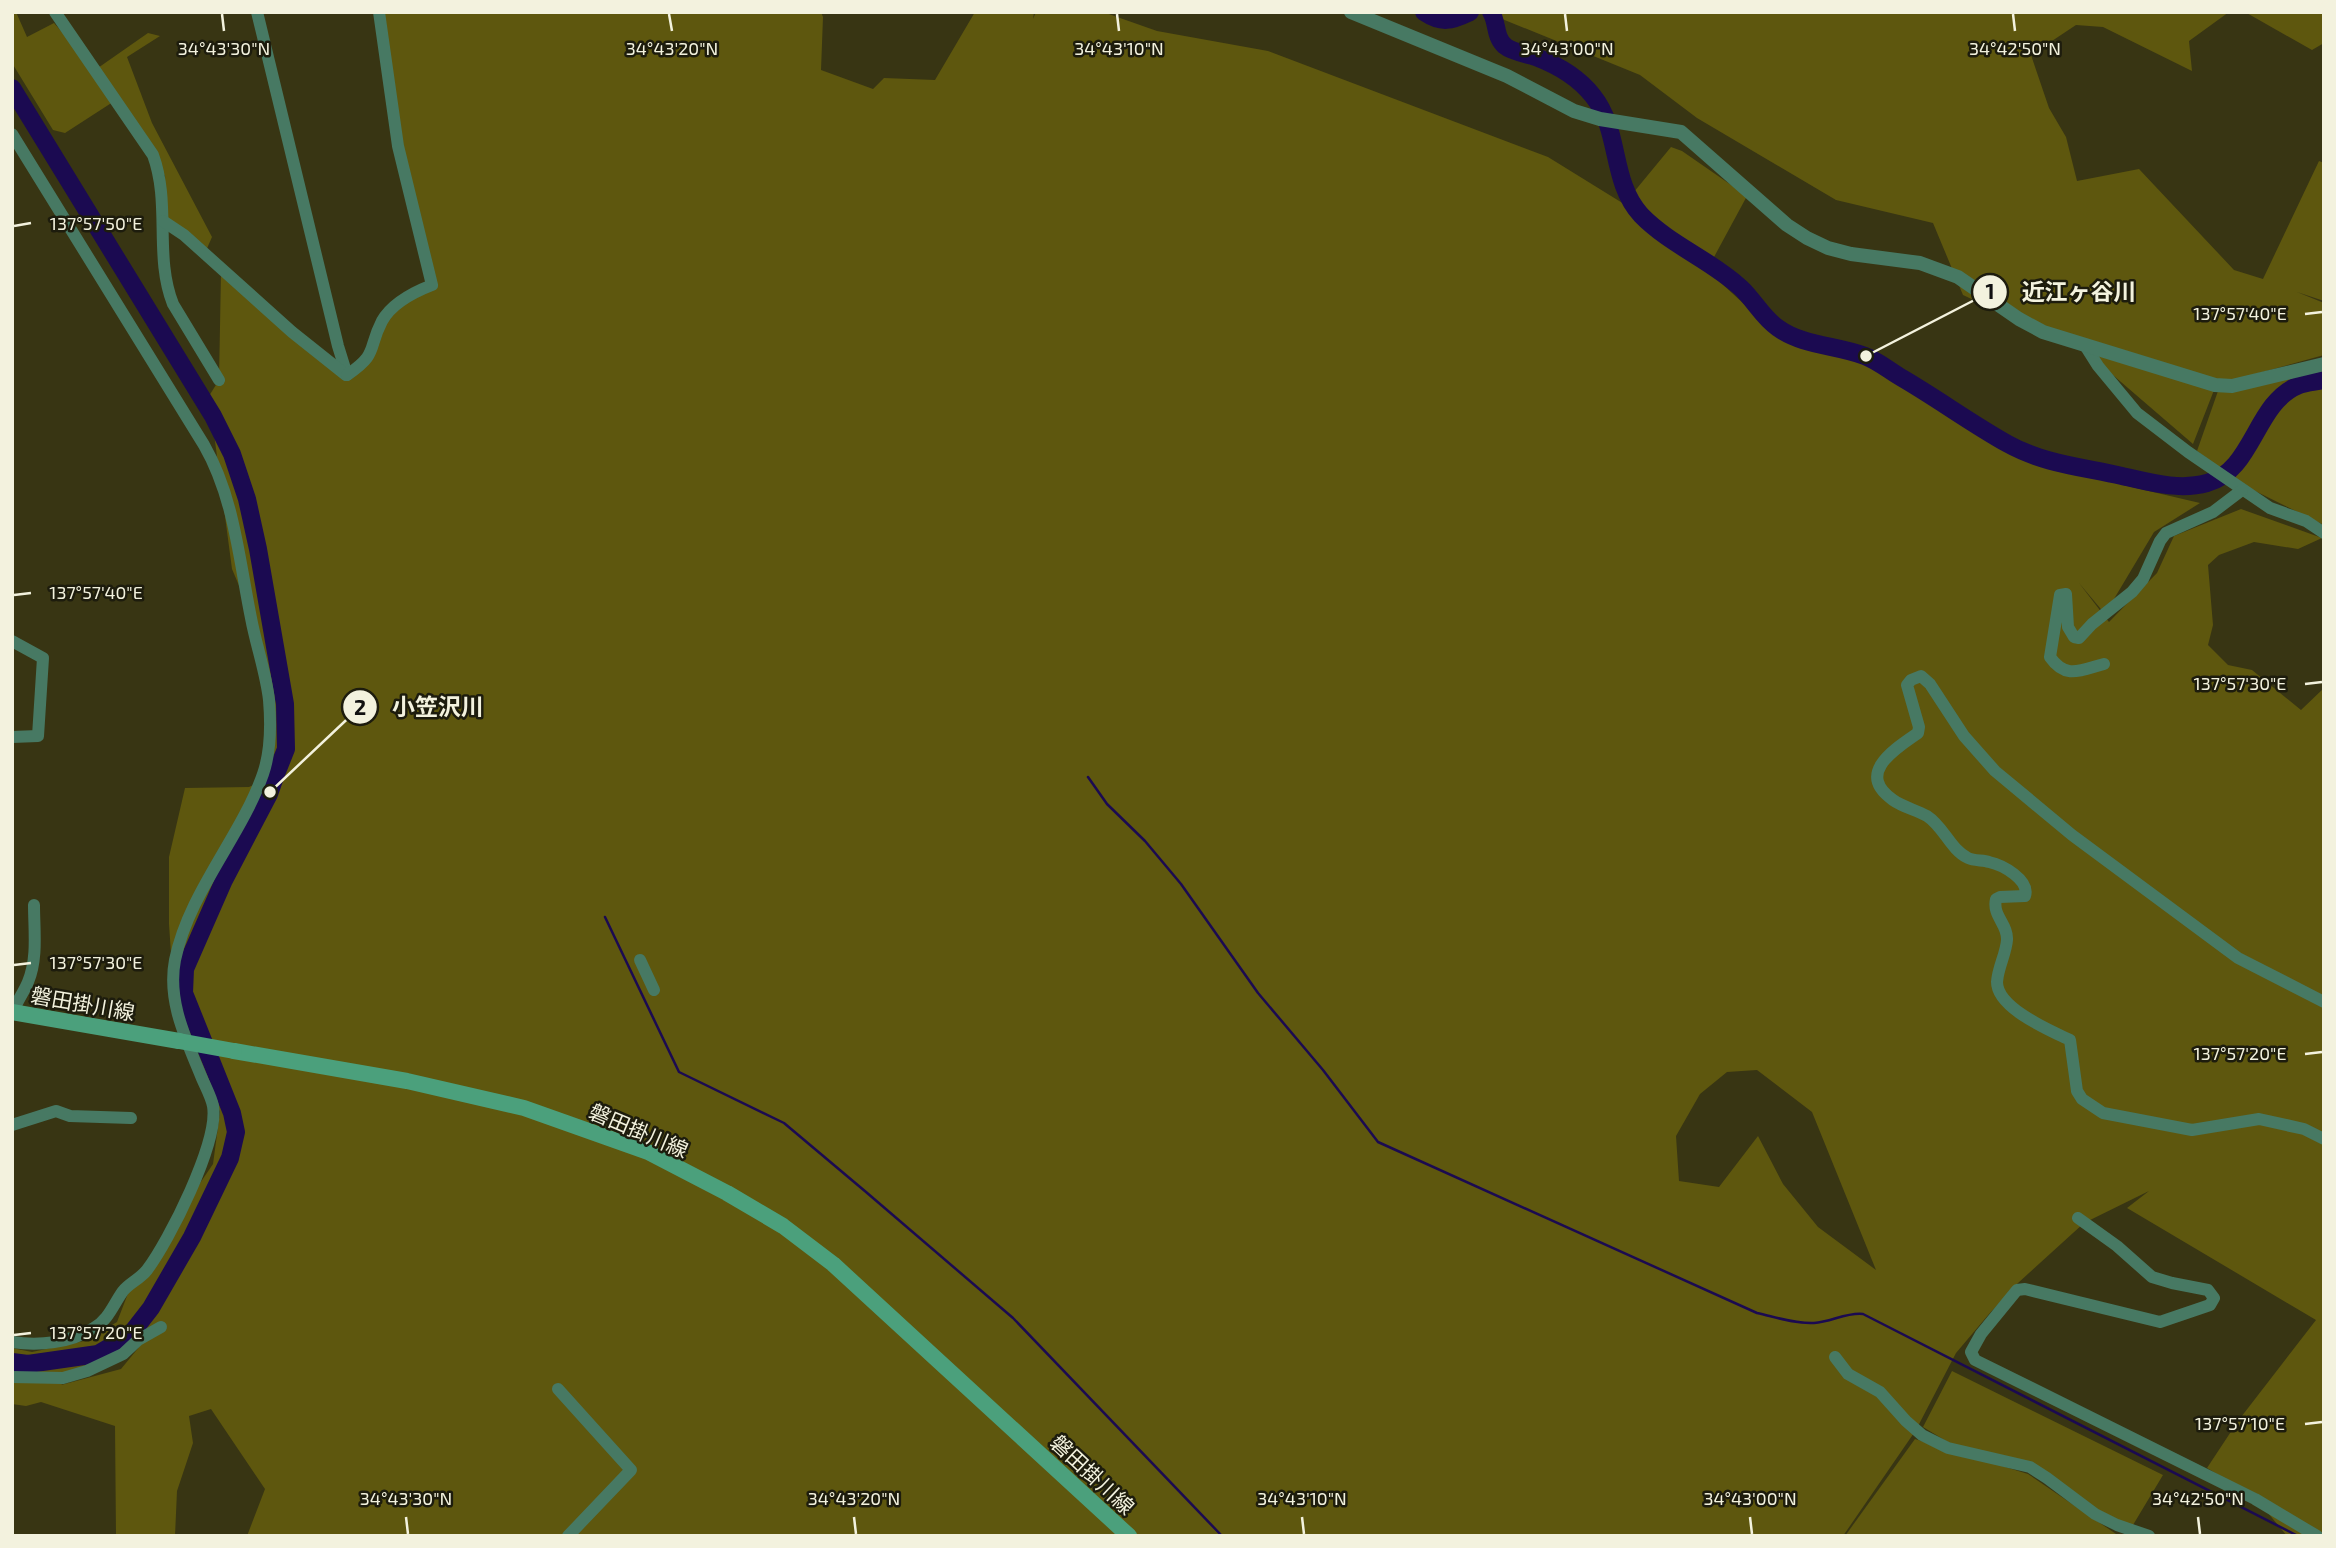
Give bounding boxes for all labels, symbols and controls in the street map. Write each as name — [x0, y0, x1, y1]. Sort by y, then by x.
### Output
text: 34°43'30"N — [178, 37, 270, 59]
text: 34°43'20"N — [626, 37, 718, 59]
text: 34°43'10"N — [1074, 37, 1164, 59]
text: 34°43'00"N — [1520, 37, 1614, 59]
text: 34°42'50"N — [1969, 37, 2061, 59]
text: 137°57'50"E — [50, 212, 142, 234]
callout: 近江ヶ谷川 — [1973, 270, 2151, 314]
text: 近江ヶ谷川 — [2022, 277, 2137, 305]
text: 1 — [1985, 278, 1995, 303]
text: 137°57'40"E — [2193, 302, 2287, 324]
text: 137°57'40"E — [49, 581, 143, 603]
text: 137°57'30"E — [2194, 672, 2286, 694]
callout: 小笠沢川 — [343, 685, 498, 729]
text: 小笠沢川 — [392, 692, 484, 720]
text: 2 — [354, 694, 366, 719]
text: 137°57'30"E — [50, 951, 142, 973]
street label: 磐田掛川線 — [29, 982, 137, 1024]
text: 137°57'20"E — [2194, 1042, 2286, 1064]
street label: 磐田掛川線 — [586, 1098, 692, 1162]
text: 137°57'20"E — [50, 1321, 142, 1343]
text: 137°57'10"E — [2195, 1412, 2285, 1434]
street label: 磐田掛川線 — [1046, 1429, 1140, 1519]
text: 34°43'30"N — [360, 1487, 452, 1509]
text: 34°43'20"N — [808, 1487, 900, 1509]
text: 34°43'10"N — [1257, 1487, 1347, 1509]
text: 34°43'00"N — [1703, 1487, 1797, 1509]
text: 34°42'50"N — [2152, 1487, 2244, 1509]

